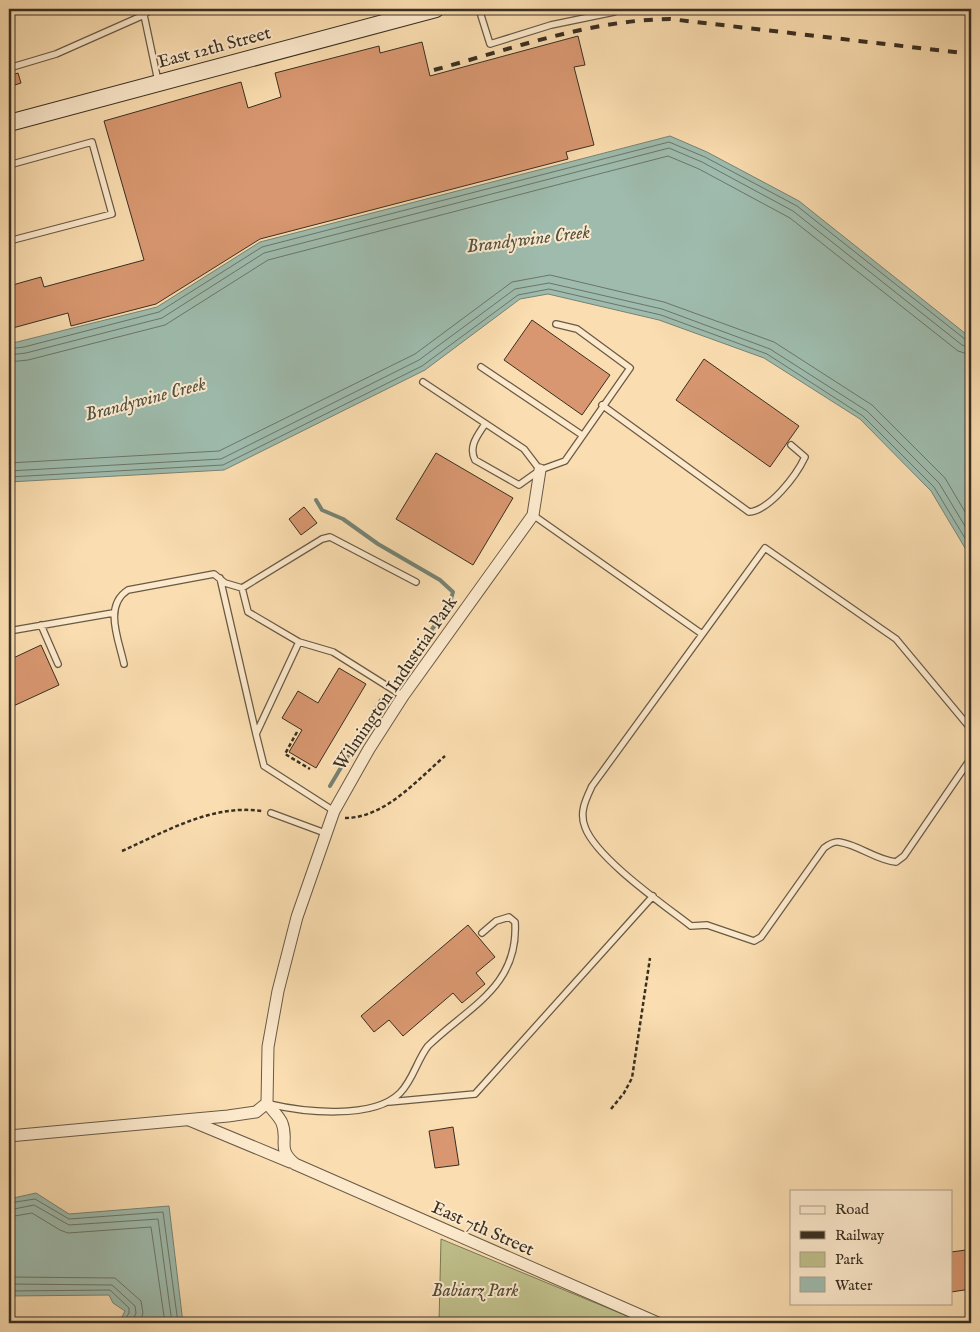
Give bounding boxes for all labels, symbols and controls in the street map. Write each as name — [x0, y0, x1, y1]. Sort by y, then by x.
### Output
street label: East 12th Street — [155, 22, 274, 75]
water label: Brandywine Creek — [465, 220, 592, 259]
water label: Brandywine Creek — [82, 372, 209, 428]
street label: Wilmington Industrial Park — [329, 592, 463, 775]
legend — [790, 1190, 952, 1304]
street label: East 7th Street — [428, 1197, 537, 1262]
text: Road — [835, 1200, 870, 1219]
text: Railway — [835, 1226, 885, 1245]
text: Park — [835, 1250, 865, 1269]
text: Water — [835, 1276, 873, 1295]
park label: Babiarz Park — [431, 1280, 519, 1303]

